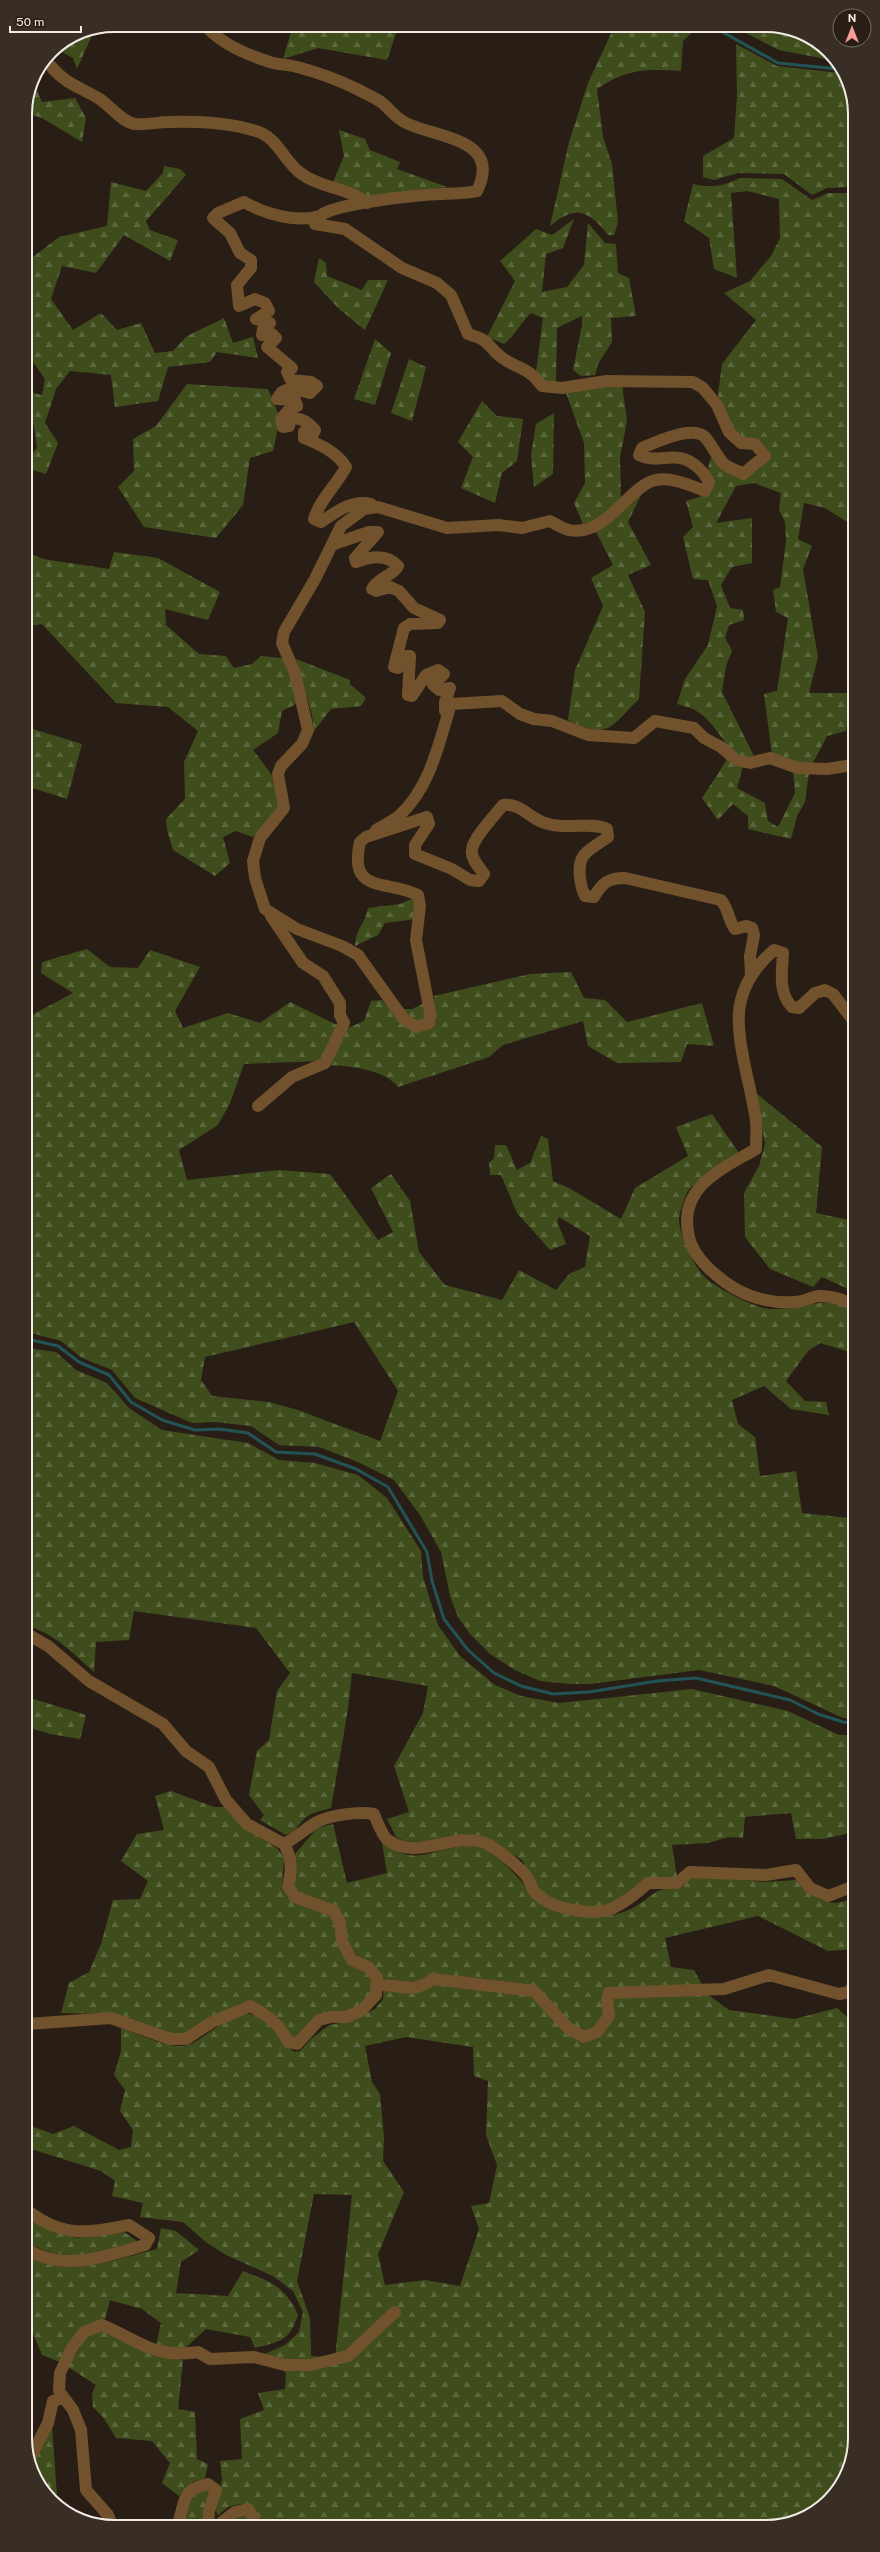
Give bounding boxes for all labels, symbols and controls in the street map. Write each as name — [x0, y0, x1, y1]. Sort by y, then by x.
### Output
scale bar — [10, 8, 81, 34]
north arrow — [832, 8, 872, 48]
text: N — [848, 12, 856, 24]
text: 50 m — [16, 15, 44, 29]

